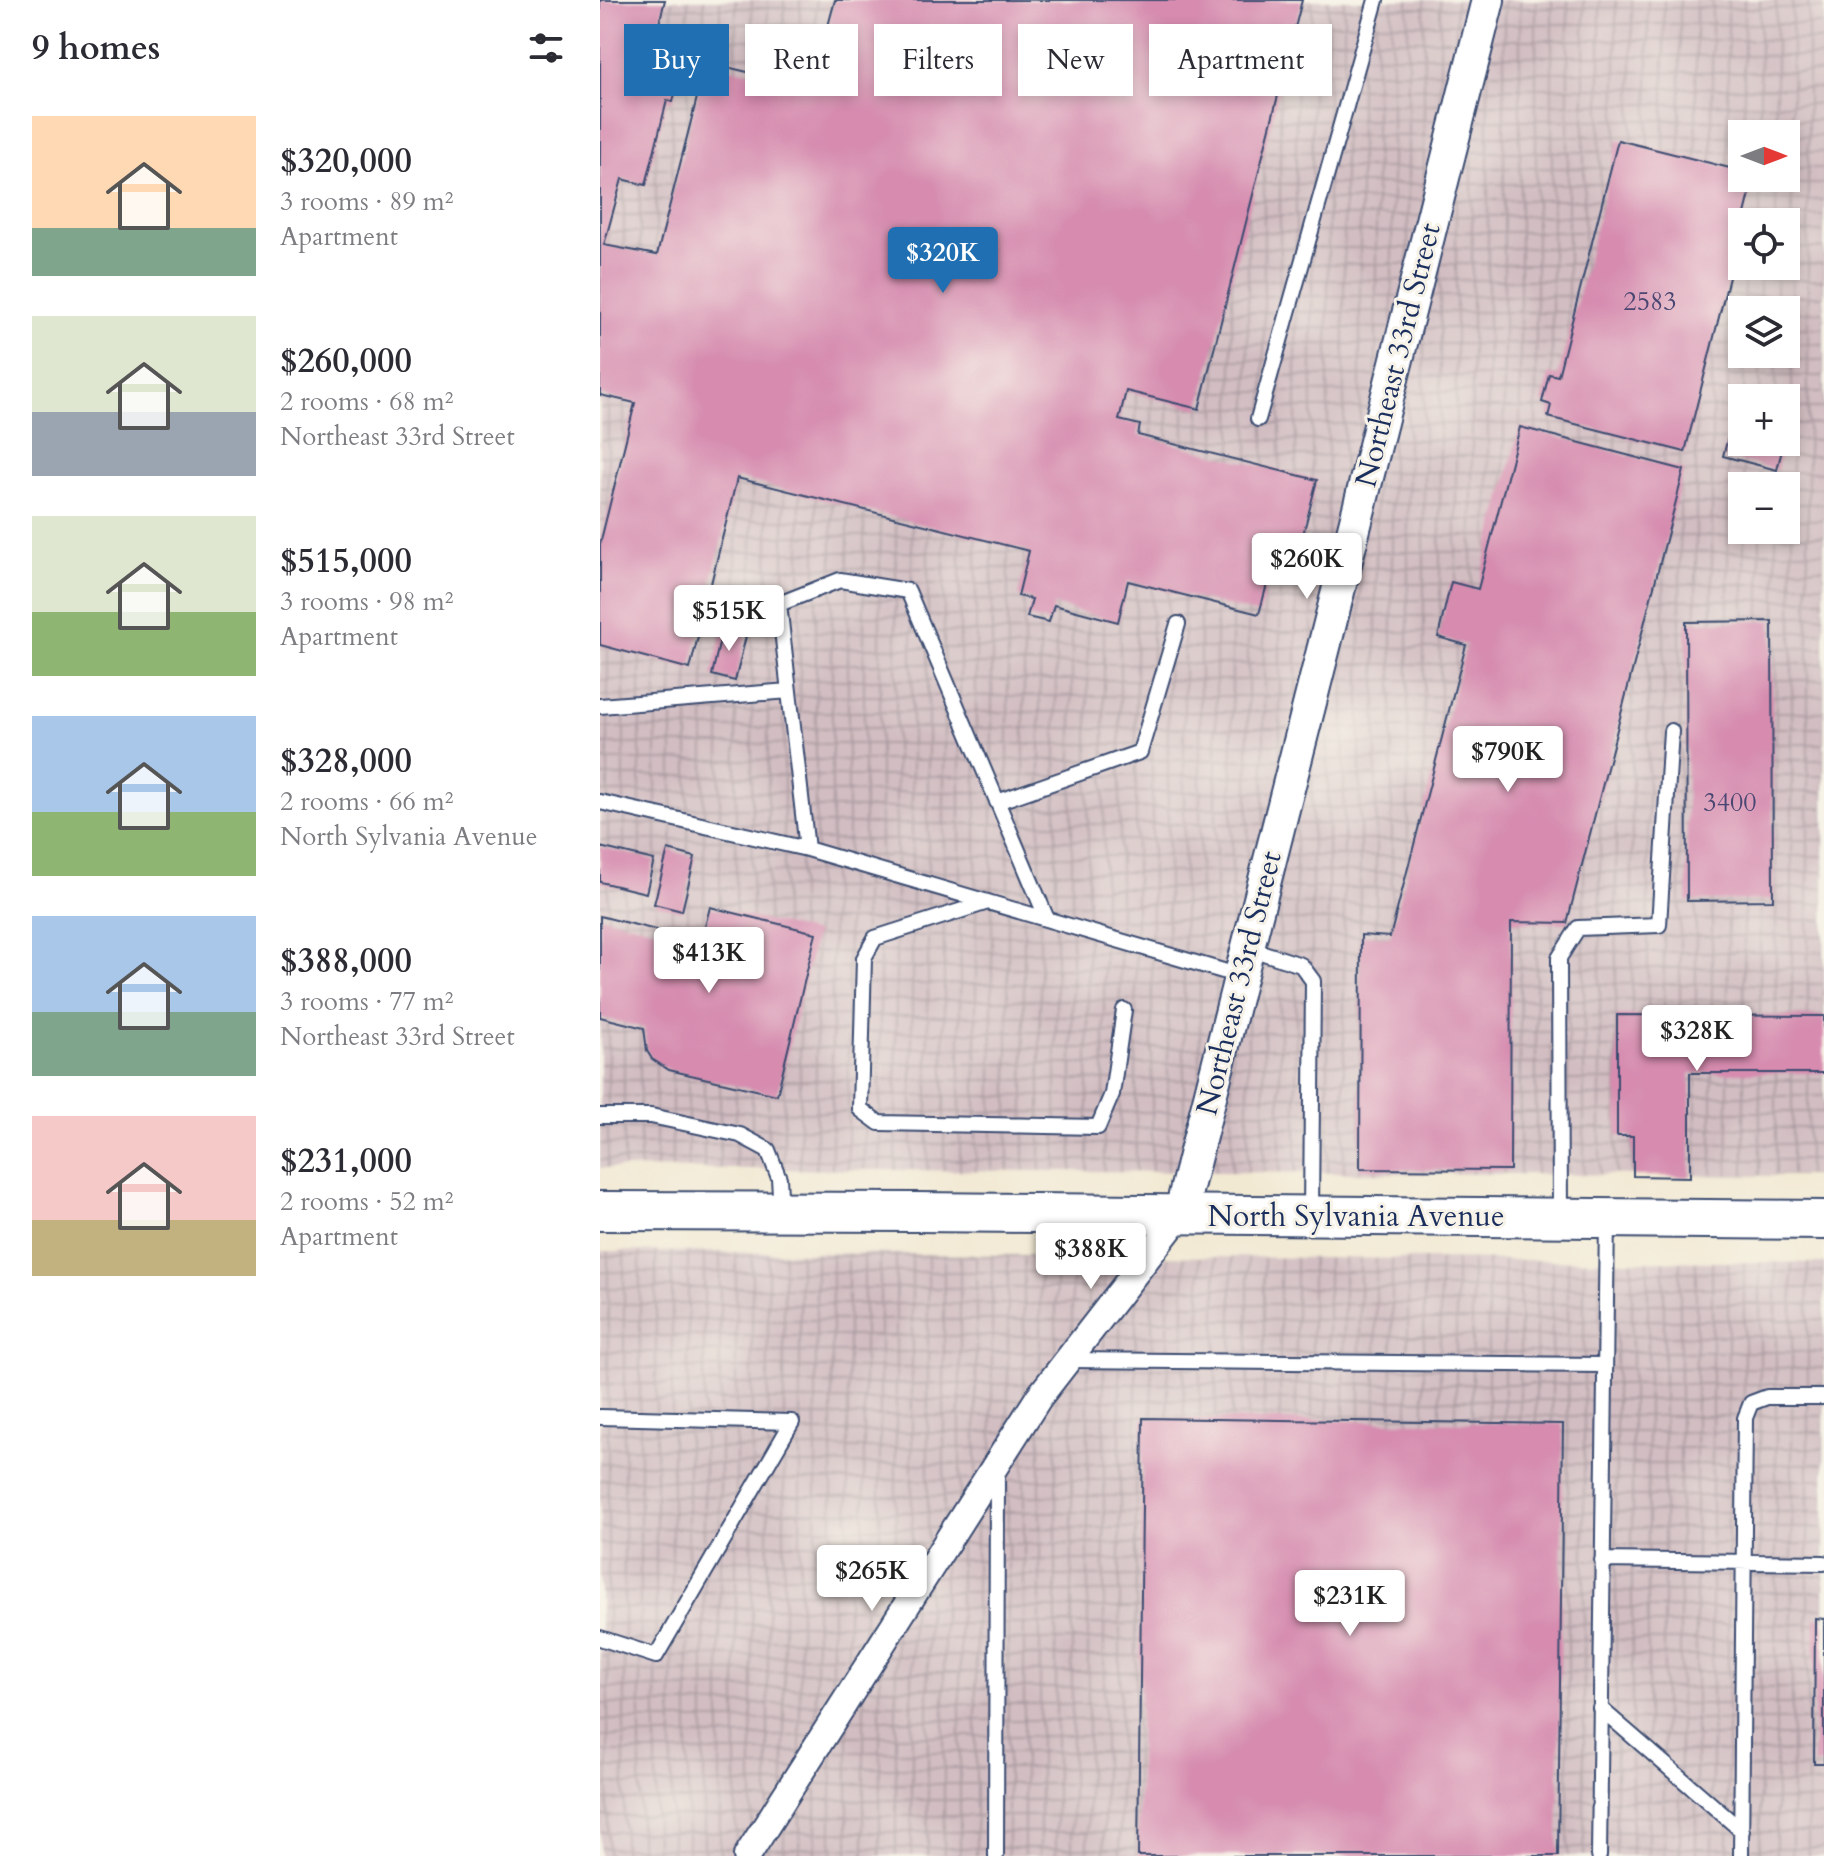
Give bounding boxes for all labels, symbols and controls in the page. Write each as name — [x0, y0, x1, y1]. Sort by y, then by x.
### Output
chip: Buy — [624, 24, 729, 96]
chip: Rent — [745, 24, 858, 96]
chip: Filters — [874, 24, 1002, 96]
chip: New — [1018, 24, 1133, 96]
chip: Apartment — [1149, 24, 1332, 96]
text: 9 homes — [32, 25, 160, 71]
icon: filters — [524, 26, 568, 70]
north arrow — [1728, 120, 1800, 192]
map controls — [1728, 120, 1800, 544]
text: $320,000 — [280, 138, 412, 184]
icon: home — [96, 148, 192, 244]
text: 3 rooms · 89 m² — [280, 184, 453, 219]
button: locate — [1728, 208, 1800, 280]
street label: Northeast 33rd Street — [1345, 218, 1451, 491]
text: Apartment — [280, 219, 398, 254]
pin: $320K — [887, 227, 999, 295]
text: $320K — [906, 235, 980, 270]
house number: 2583 — [1623, 284, 1677, 319]
button: layers — [1728, 296, 1800, 368]
text: $260,000 — [280, 338, 412, 384]
icon: home — [96, 348, 192, 444]
text: 2 rooms · 68 m² — [280, 384, 453, 419]
button: + — [1728, 384, 1800, 456]
text: Northeast 33rd Street — [280, 419, 515, 454]
button: − — [1728, 472, 1800, 544]
pin: $260K — [1251, 533, 1363, 601]
text: $515,000 — [280, 538, 412, 584]
text: $260K — [1270, 541, 1344, 576]
icon: home — [96, 548, 192, 644]
text: 3 rooms · 98 m² — [280, 584, 453, 619]
pin: $515K — [673, 585, 785, 653]
text: $515K — [692, 593, 766, 628]
text: Apartment — [280, 619, 398, 654]
pin: $790K — [1452, 726, 1564, 794]
text: $790K — [1471, 734, 1545, 769]
text: $328,000 — [280, 738, 412, 784]
icon: home — [96, 748, 192, 844]
text: 2 rooms · 66 m² — [280, 784, 453, 819]
house number: 3400 — [1703, 785, 1757, 820]
text: North Sylvania Avenue — [280, 819, 538, 854]
street label: Northeast 33rd Street — [1186, 846, 1292, 1119]
pin: $413K — [653, 927, 765, 995]
text: $413K — [672, 935, 746, 970]
text: $388,000 — [280, 938, 412, 984]
icon: home — [96, 948, 192, 1044]
text: 3 rooms · 77 m² — [280, 984, 453, 1019]
pin: $328K — [1641, 1005, 1753, 1073]
text: $328K — [1660, 1013, 1734, 1048]
text: Northeast 33rd Street — [280, 1019, 515, 1054]
text: $231,000 — [280, 1138, 412, 1184]
icon: home — [96, 1148, 192, 1244]
text: 2 rooms · 52 m² — [280, 1184, 453, 1219]
street label: North Sylvania Avenue — [1207, 1196, 1505, 1237]
text: Apartment — [280, 1219, 398, 1254]
pin: $388K — [1035, 1223, 1147, 1291]
text: $388K — [1054, 1231, 1128, 1266]
pin: $265K — [816, 1545, 928, 1613]
text: $265K — [835, 1553, 909, 1588]
pin: $231K — [1294, 1570, 1406, 1638]
text: $231K — [1313, 1578, 1387, 1613]

